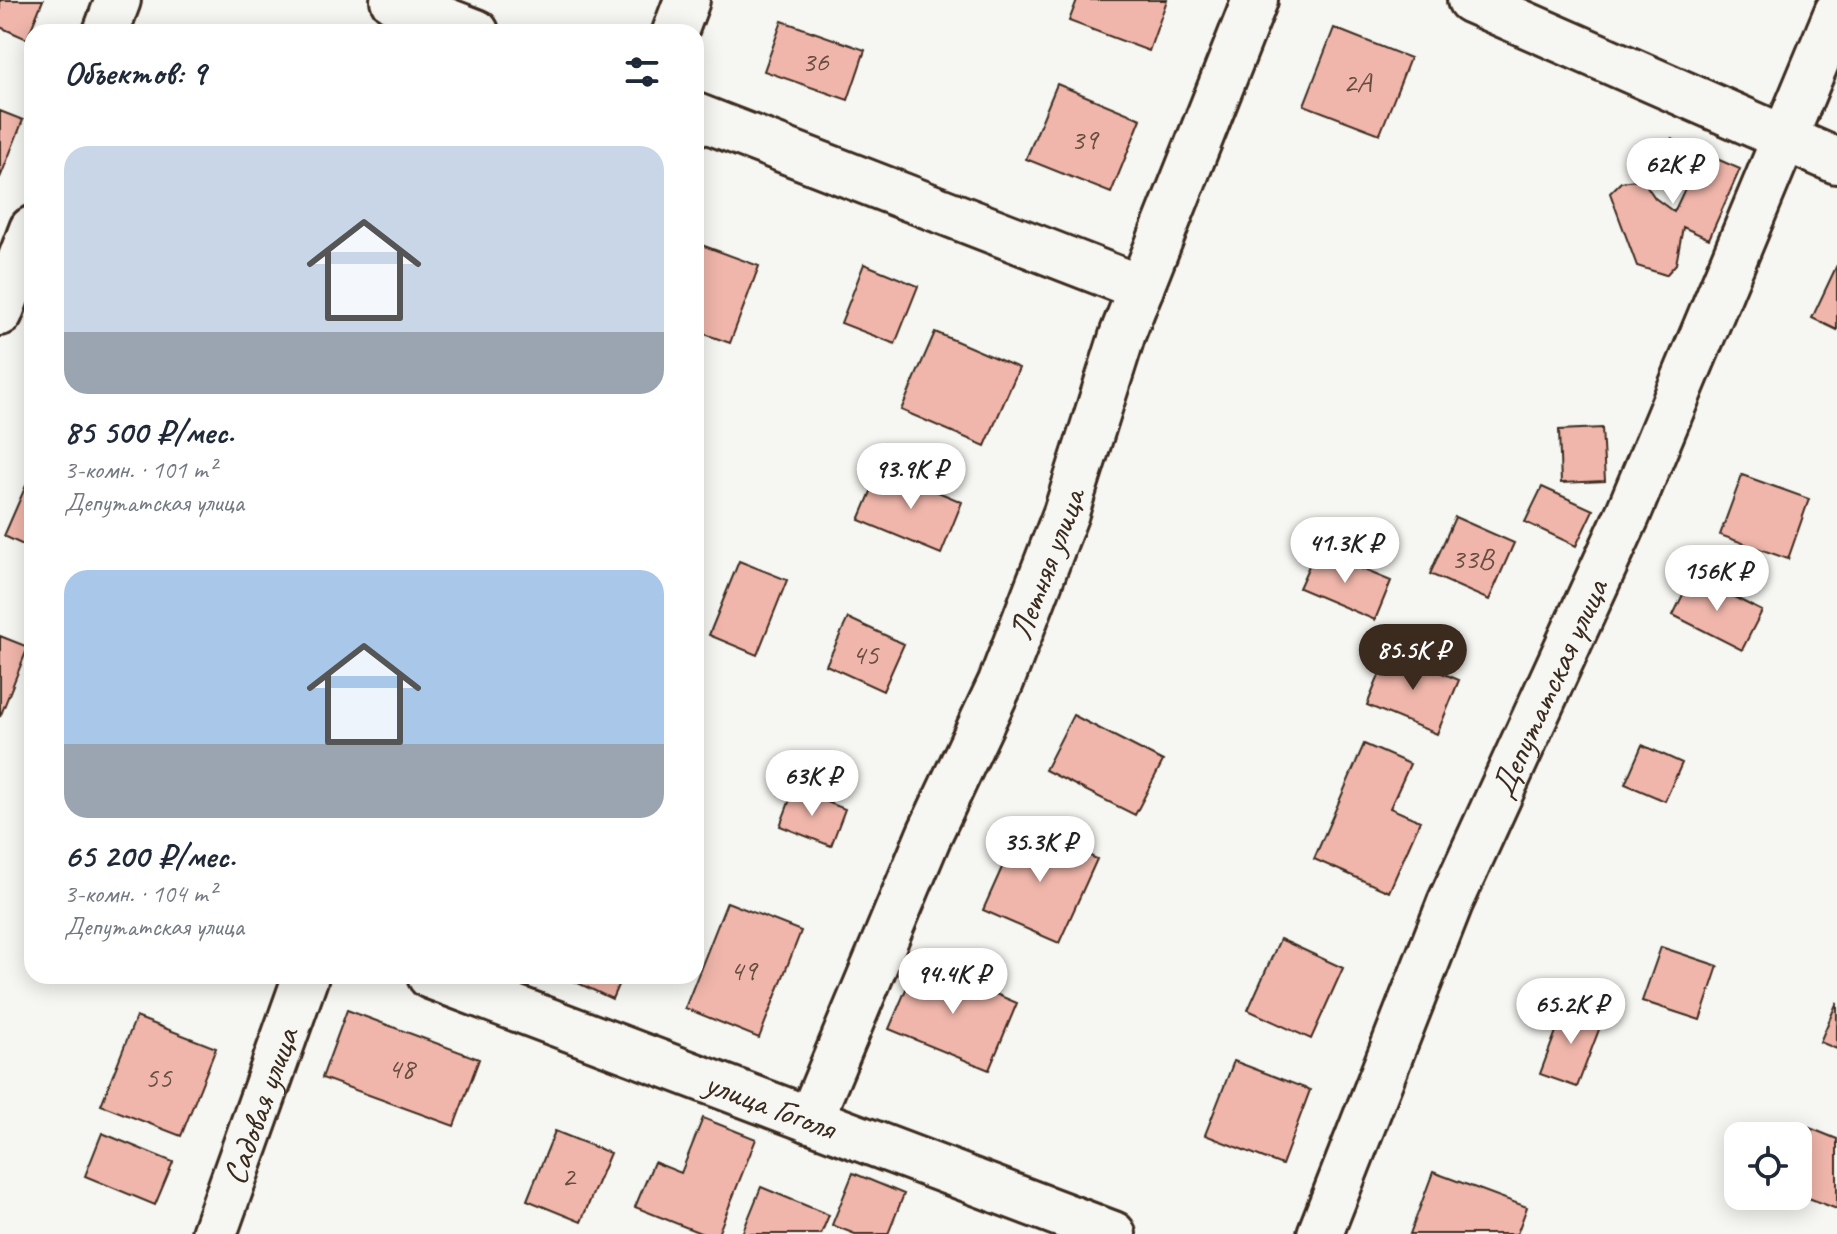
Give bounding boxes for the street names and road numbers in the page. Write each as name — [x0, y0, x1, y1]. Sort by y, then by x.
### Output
street label: Летняя улица — [998, 481, 1095, 646]
street label: Депутатская улица — [1480, 570, 1618, 804]
street label: Садовая улица — [212, 1020, 309, 1190]
street label: улица Гоголя — [697, 1060, 844, 1150]

